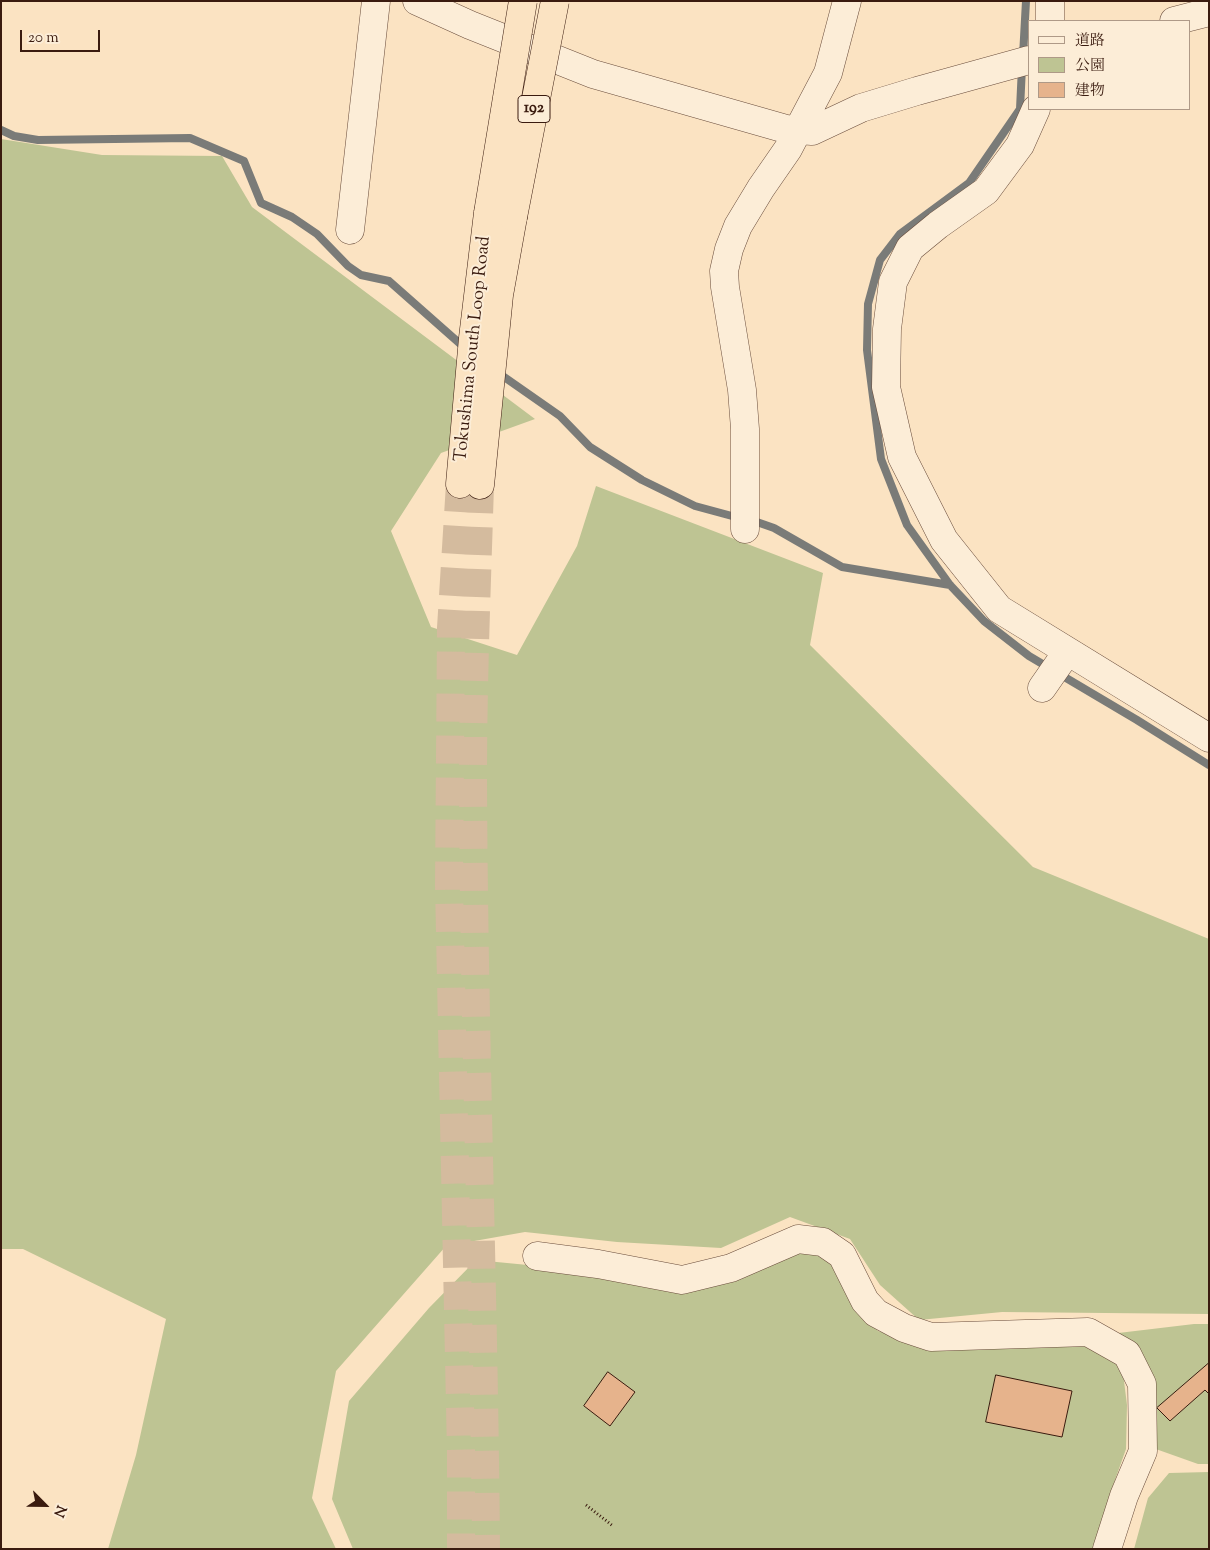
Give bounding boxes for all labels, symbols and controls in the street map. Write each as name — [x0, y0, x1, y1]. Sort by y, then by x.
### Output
scale bar — [22, 20, 102, 52]
legend — [1028, 20, 1190, 110]
text: 20 m — [28, 28, 59, 49]
text: 道路 — [1075, 31, 1105, 52]
text: 公園 — [1075, 56, 1105, 77]
text: 建物 — [1075, 81, 1105, 102]
road number: 192 — [518, 96, 550, 122]
street label: Tokushima South Loop Road — [451, 235, 497, 463]
north arrow — [20, 1480, 70, 1530]
text: N — [47, 1502, 70, 1520]

